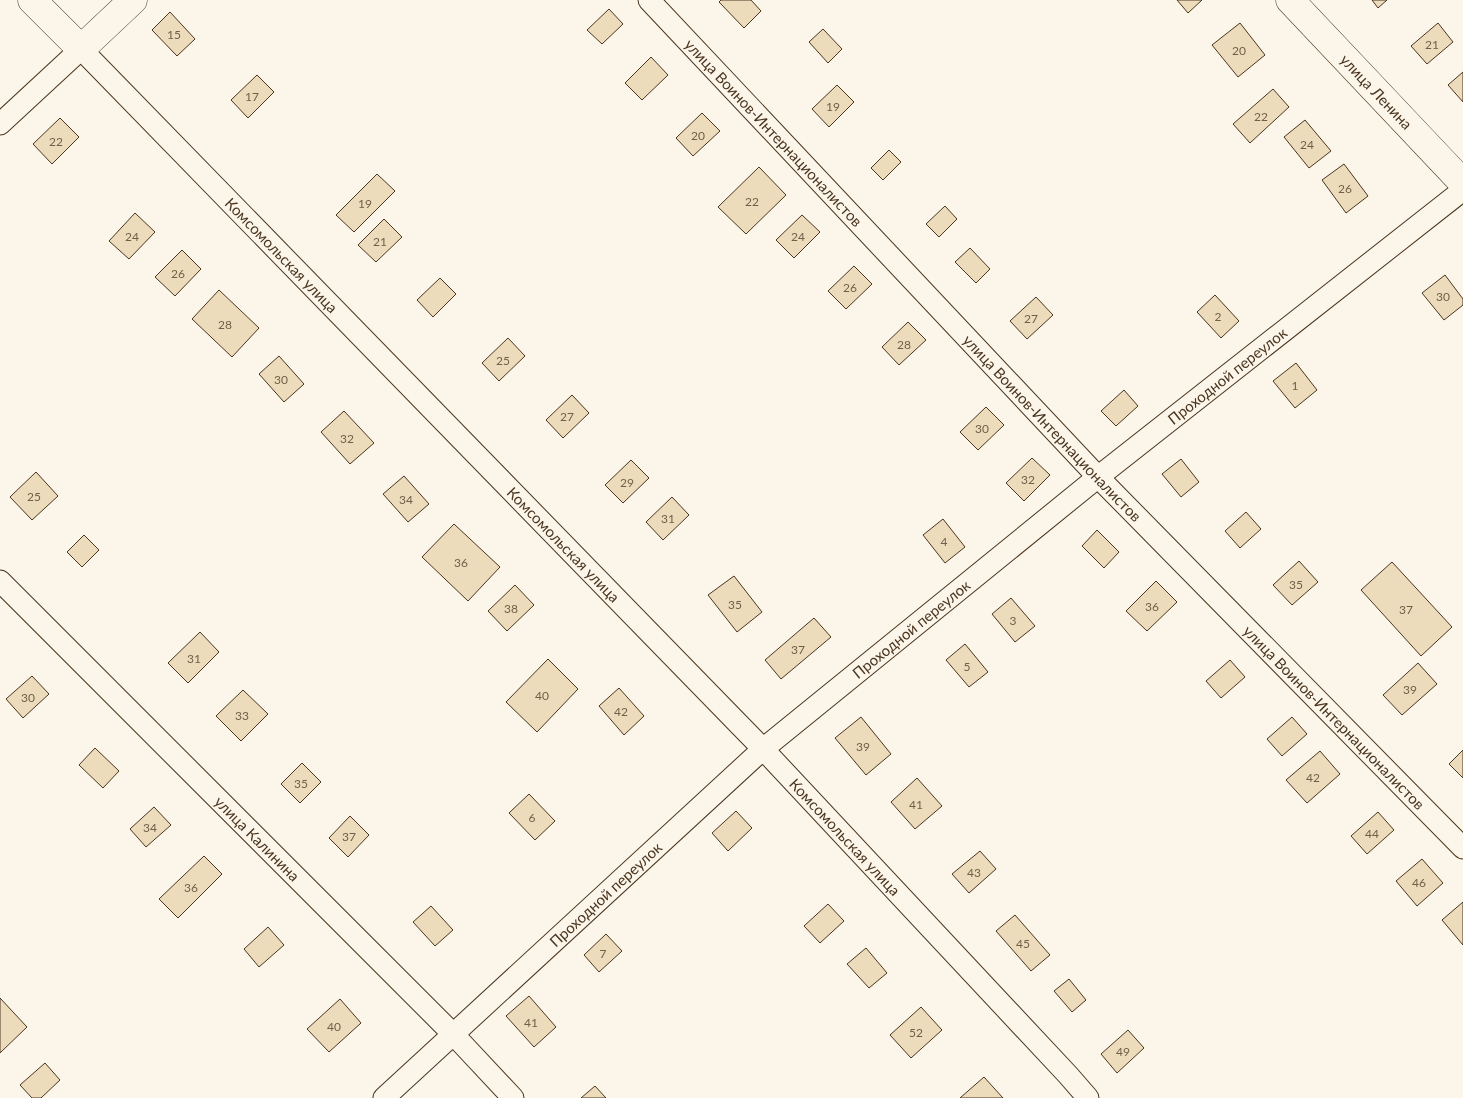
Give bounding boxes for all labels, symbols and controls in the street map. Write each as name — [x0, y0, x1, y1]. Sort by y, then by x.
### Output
house number: 15 — [167, 27, 181, 42]
street label: улица Воинов-Интернационалистов — [681, 35, 866, 230]
house number: 21 — [1425, 37, 1439, 52]
house number: 20 — [1232, 43, 1246, 58]
street label: улица Ленина — [1337, 50, 1416, 133]
house number: 17 — [245, 89, 259, 104]
house number: 19 — [826, 99, 840, 114]
house number: 22 — [1254, 109, 1268, 124]
house number: 20 — [691, 128, 705, 143]
house number: 22 — [49, 134, 63, 149]
house number: 24 — [1300, 137, 1314, 152]
house number: 26 — [1338, 181, 1352, 196]
street label: Комсомольская улица — [222, 194, 342, 316]
house number: 22 — [745, 194, 759, 209]
house number: 19 — [358, 196, 372, 211]
house number: 24 — [125, 229, 139, 244]
house number: 24 — [791, 229, 805, 244]
house number: 21 — [373, 234, 387, 249]
house number: 26 — [171, 266, 185, 281]
house number: 26 — [843, 280, 857, 295]
house number: 30 — [1436, 289, 1450, 304]
house number: 2 — [1215, 309, 1222, 324]
house number: 27 — [1024, 311, 1038, 326]
house number: 28 — [218, 317, 232, 332]
street label: Проходной переулок — [1164, 323, 1290, 428]
street label: улица Воинов-Интернационалистов — [959, 331, 1145, 525]
house number: 28 — [897, 337, 911, 352]
house number: 25 — [496, 353, 510, 368]
house number: 30 — [274, 372, 288, 387]
house number: 1 — [1292, 378, 1299, 393]
house number: 27 — [560, 409, 574, 424]
house number: 30 — [975, 421, 989, 436]
house number: 32 — [340, 431, 354, 446]
house number: 32 — [1021, 472, 1035, 487]
house number: 29 — [620, 475, 634, 490]
street label: Комсомольская улица — [504, 483, 624, 606]
house number: 25 — [27, 489, 41, 504]
house number: 34 — [399, 492, 413, 507]
house number: 31 — [661, 511, 675, 526]
house number: 4 — [941, 534, 948, 549]
house number: 36 — [454, 555, 468, 570]
street label: Проходной переулок — [849, 576, 974, 682]
house number: 35 — [1289, 577, 1303, 592]
house number: 35 — [728, 597, 742, 612]
house number: 36 — [1145, 599, 1159, 614]
house number: 38 — [504, 601, 518, 616]
house number: 37 — [1399, 602, 1413, 617]
house number: 3 — [1010, 613, 1017, 628]
street label: улица Воинов-Интернационалистов — [1240, 621, 1429, 813]
house number: 37 — [791, 642, 805, 657]
house number: 31 — [187, 651, 201, 666]
house number: 5 — [964, 659, 971, 674]
house number: 39 — [1403, 682, 1417, 697]
house number: 40 — [535, 688, 549, 703]
house number: 30 — [21, 690, 35, 705]
house number: 42 — [614, 704, 628, 719]
house number: 33 — [235, 708, 249, 723]
house number: 39 — [856, 739, 870, 754]
house number: 42 — [1306, 770, 1320, 785]
street label: Комсомольская улица — [786, 775, 904, 899]
house number: 35 — [294, 776, 308, 791]
street label: улица Калинина — [211, 792, 304, 885]
house number: 41 — [909, 797, 923, 812]
house number: 6 — [529, 810, 536, 825]
house number: 34 — [143, 820, 157, 835]
house number: 44 — [1365, 826, 1379, 841]
house number: 37 — [342, 829, 356, 844]
street label: Проходной переулок — [546, 838, 665, 950]
house number: 43 — [967, 865, 981, 880]
house number: 46 — [1412, 875, 1426, 890]
house number: 36 — [184, 880, 198, 895]
house number: 45 — [1016, 936, 1030, 951]
house number: 7 — [600, 946, 607, 961]
house number: 41 — [524, 1015, 538, 1030]
house number: 40 — [327, 1019, 341, 1034]
house number: 52 — [909, 1025, 923, 1040]
house number: 49 — [1116, 1044, 1130, 1059]

